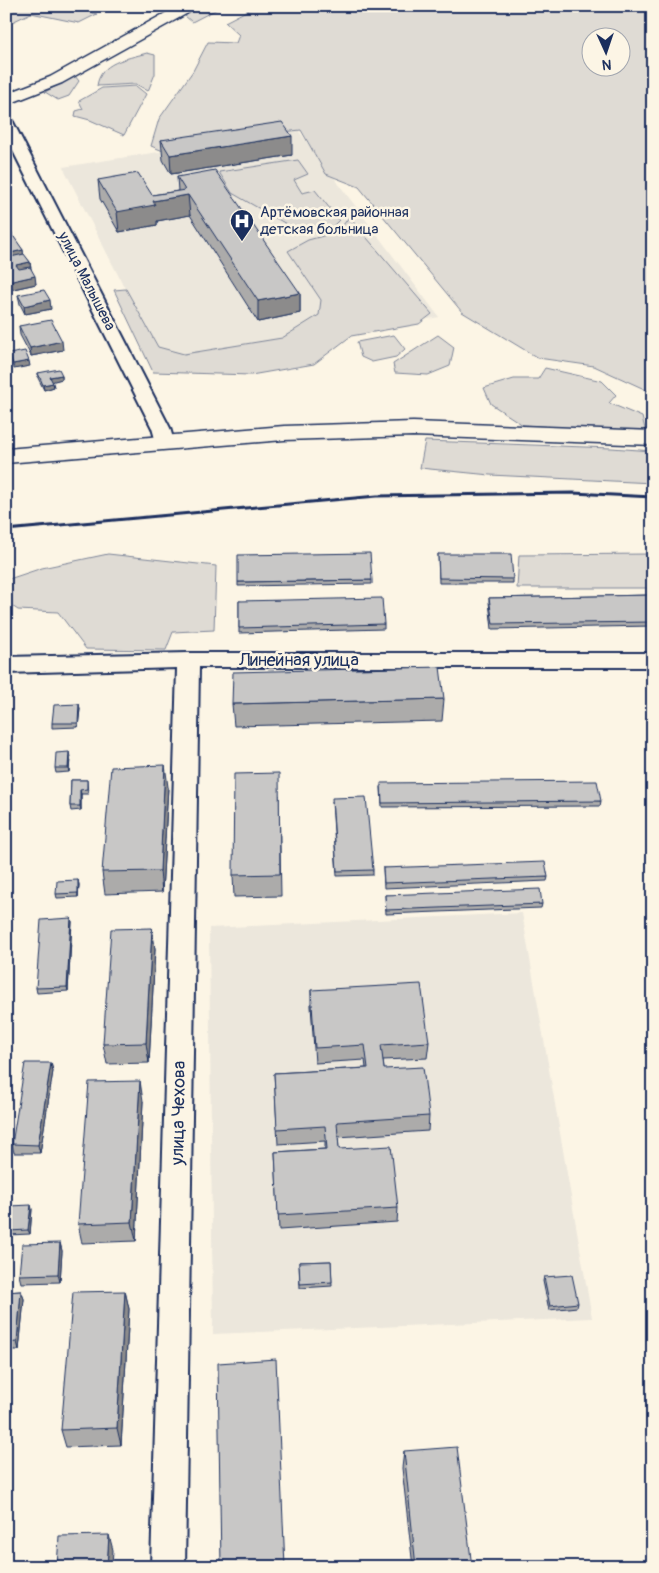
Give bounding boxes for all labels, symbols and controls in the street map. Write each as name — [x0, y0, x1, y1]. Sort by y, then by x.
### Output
north arrow — [582, 28, 632, 78]
text: N — [601, 56, 612, 73]
place label: Артёмовская районная детская больница — [260, 203, 409, 239]
hospital icon: Артёмовская районная детская больница — [229, 208, 255, 242]
street label: улица Малышева — [53, 228, 120, 334]
street label: Линейная улица — [238, 649, 359, 672]
street label: улица Чехова — [166, 1061, 191, 1166]

